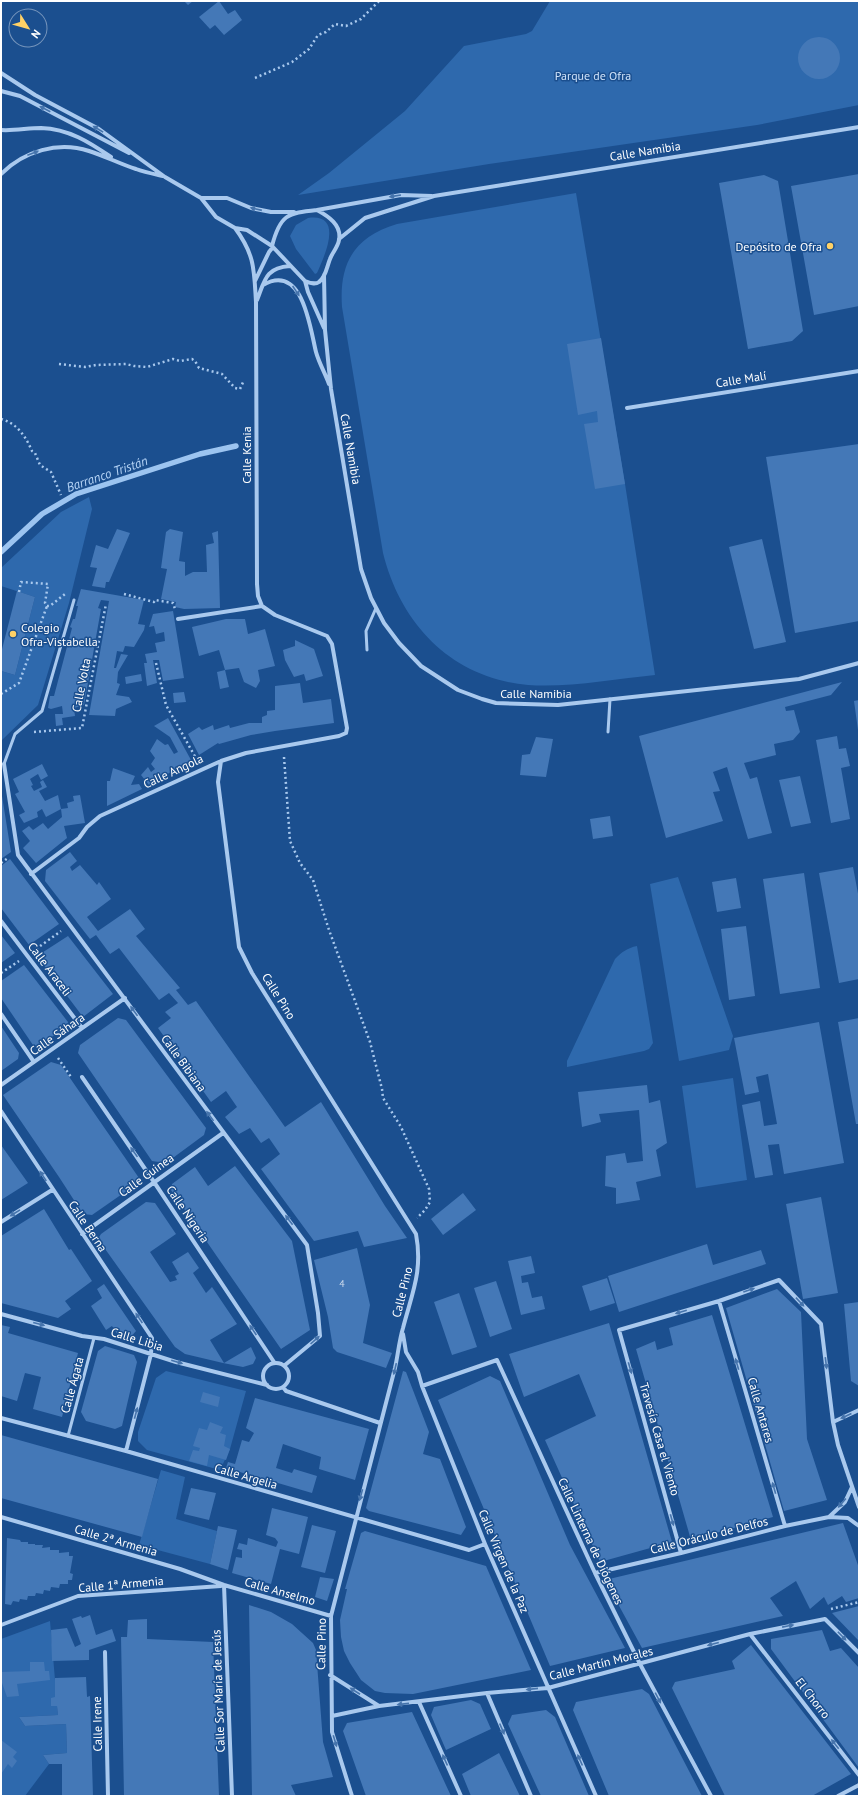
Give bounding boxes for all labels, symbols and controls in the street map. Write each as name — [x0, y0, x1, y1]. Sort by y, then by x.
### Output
north arrow — [8, 8, 48, 48]
text: N — [28, 27, 44, 41]
park label: Parque de Ofra — [555, 68, 631, 83]
one-way arrow — [39, 106, 51, 112]
one-way arrow — [92, 126, 104, 133]
street label: Calle Namibia — [608, 138, 682, 164]
one-way arrow — [28, 150, 40, 156]
one-way arrow — [389, 193, 402, 199]
one-way arrow — [250, 205, 262, 211]
place label: Depósito de Ofra — [735, 239, 822, 254]
marker: Depósito de Ofra — [825, 241, 835, 251]
one-way arrow — [292, 286, 300, 296]
street label: Calle Malí — [715, 368, 767, 390]
street label: Calle Namibia — [337, 412, 365, 486]
street label: Calle Kenia — [239, 426, 254, 484]
water label: Barranco Tristán — [64, 452, 150, 496]
place label: Colegio Ofra-Vistabella — [21, 620, 98, 649]
marker: Colegio Ofra-Vistabella — [8, 629, 18, 639]
street label: Calle Volta — [68, 657, 94, 713]
street label: Calle Namibia — [500, 686, 572, 701]
street label: Calle Angola — [141, 751, 205, 791]
street label: Calle Araceli — [25, 939, 75, 999]
street label: Calle Pino — [259, 970, 299, 1022]
one-way arrow — [130, 1005, 138, 1016]
street label: Calle Sáhara — [27, 1010, 87, 1058]
street label: Calle Bibiana — [158, 1031, 210, 1095]
one-way arrow — [206, 1111, 214, 1121]
one-way arrow — [130, 1147, 138, 1157]
street label: Calle Guinea — [115, 1150, 177, 1200]
one-way arrow — [39, 1170, 47, 1181]
street label: Calle Nigeria — [163, 1182, 213, 1246]
street label: Calle Berna — [65, 1198, 111, 1255]
one-way arrow — [9, 1210, 21, 1217]
one-way arrow — [284, 1214, 293, 1225]
street label: Calle Pino — [388, 1265, 416, 1319]
house number: 4 — [339, 1277, 345, 1290]
one-way arrow — [743, 1287, 755, 1293]
one-way arrow — [795, 1297, 805, 1307]
one-way arrow — [675, 1309, 687, 1315]
one-way arrow — [135, 1313, 143, 1324]
one-way arrow — [32, 1322, 45, 1328]
street label: Calle Libia — [109, 1324, 165, 1354]
one-way arrow — [249, 1324, 256, 1336]
one-way arrow — [310, 1336, 320, 1345]
street label: Calle Ágata — [57, 1355, 87, 1415]
one-way arrow — [734, 1357, 740, 1369]
one-way arrow — [823, 1357, 829, 1369]
one-way arrow — [172, 1359, 184, 1365]
one-way arrow — [627, 1362, 633, 1374]
one-way arrow — [391, 1363, 397, 1375]
street label: Calle Antares — [745, 1376, 777, 1444]
street label: Travesía Casa el Viento — [637, 1381, 683, 1497]
one-way arrow — [133, 1407, 139, 1419]
one-way arrow — [840, 1413, 852, 1419]
street label: Calle Argelia — [213, 1460, 279, 1492]
street label: Calle Linterna de Diógenes — [555, 1475, 627, 1607]
one-way arrow — [771, 1482, 777, 1494]
one-way arrow — [358, 1488, 364, 1501]
one-way arrow — [838, 1498, 847, 1509]
street label: Calle Virgen de la Paz — [475, 1507, 533, 1615]
street label: Calle Oráculo de Delfos — [649, 1513, 769, 1557]
one-way arrow — [669, 1514, 675, 1526]
street label: Calle 2ª Armenia — [73, 1521, 159, 1559]
street label: Calle 1ª Armenia — [78, 1573, 164, 1595]
street label: Calle Anselmo — [243, 1574, 317, 1608]
street label: Calle Pino — [313, 1618, 329, 1670]
one-way arrow — [782, 1623, 794, 1629]
street label: Calle Sor María de Jesús — [208, 1629, 228, 1753]
one-way arrow — [837, 1631, 847, 1641]
one-way arrow — [706, 1641, 718, 1647]
street label: Calle Martín Morales — [548, 1643, 654, 1683]
street label: El Chorro — [792, 1675, 834, 1721]
one-way arrow — [526, 1686, 538, 1692]
one-way arrow — [349, 1687, 360, 1694]
one-way arrow — [655, 1693, 662, 1704]
street label: Calle Irene — [89, 1696, 105, 1752]
one-way arrow — [397, 1701, 409, 1707]
one-way arrow — [500, 1723, 506, 1735]
one-way arrow — [332, 1736, 338, 1748]
one-way arrow — [831, 1739, 839, 1750]
one-way arrow — [442, 1755, 448, 1766]
one-way arrow — [577, 1755, 583, 1766]

